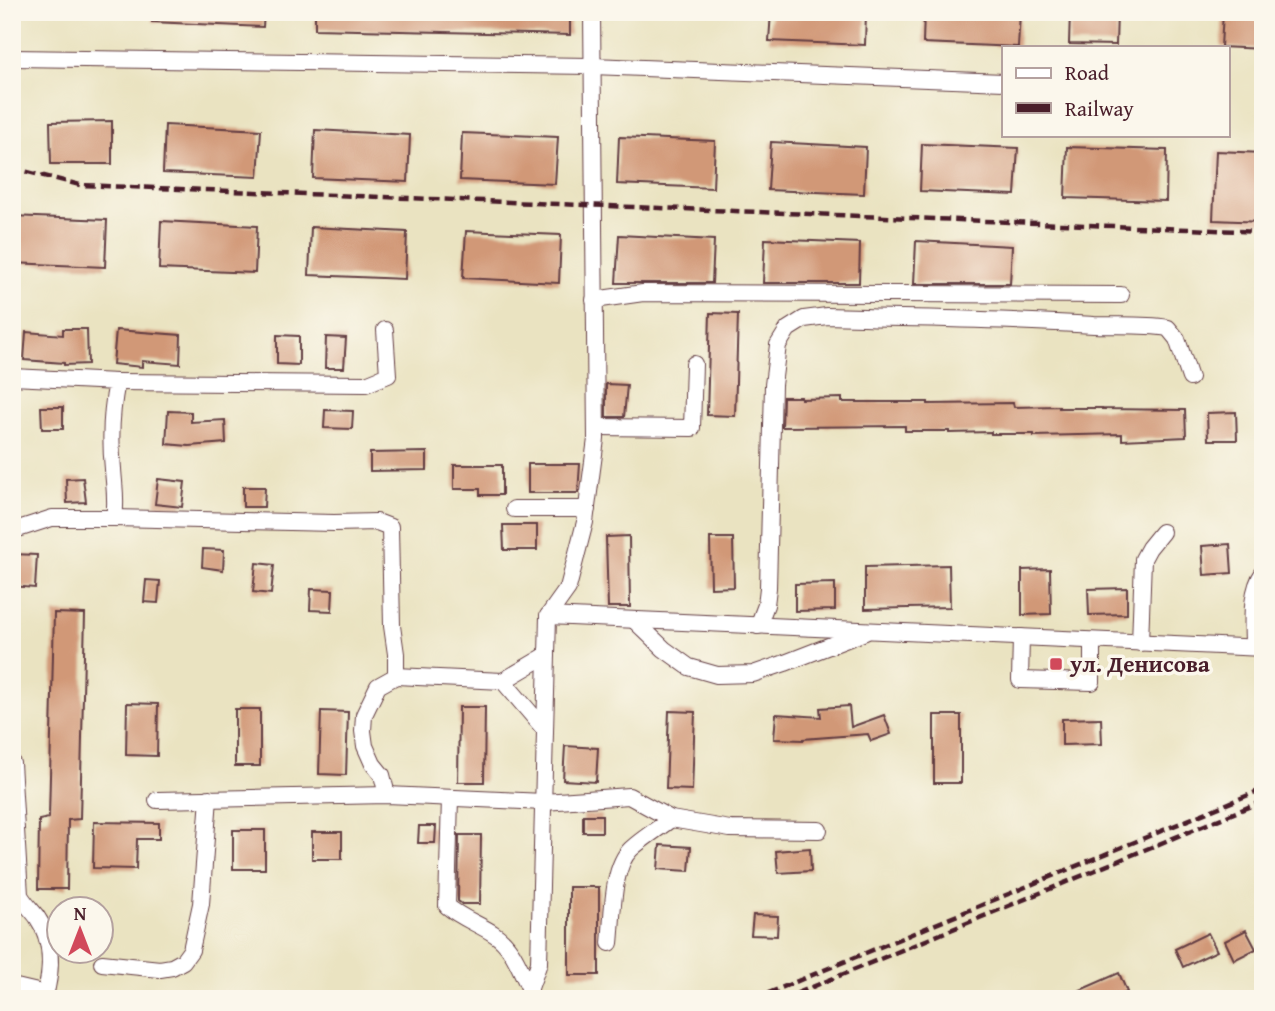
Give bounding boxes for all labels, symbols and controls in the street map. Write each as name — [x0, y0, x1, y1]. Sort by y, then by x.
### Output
legend — [1002, 46, 1230, 136]
text: Road — [1065, 57, 1110, 88]
text: Railway — [1065, 93, 1134, 124]
place label: ул. Денисова — [1069, 647, 1210, 680]
marker: ул. Денисова — [1048, 656, 1064, 672]
north arrow — [46, 895, 116, 965]
text: N — [74, 899, 87, 927]

